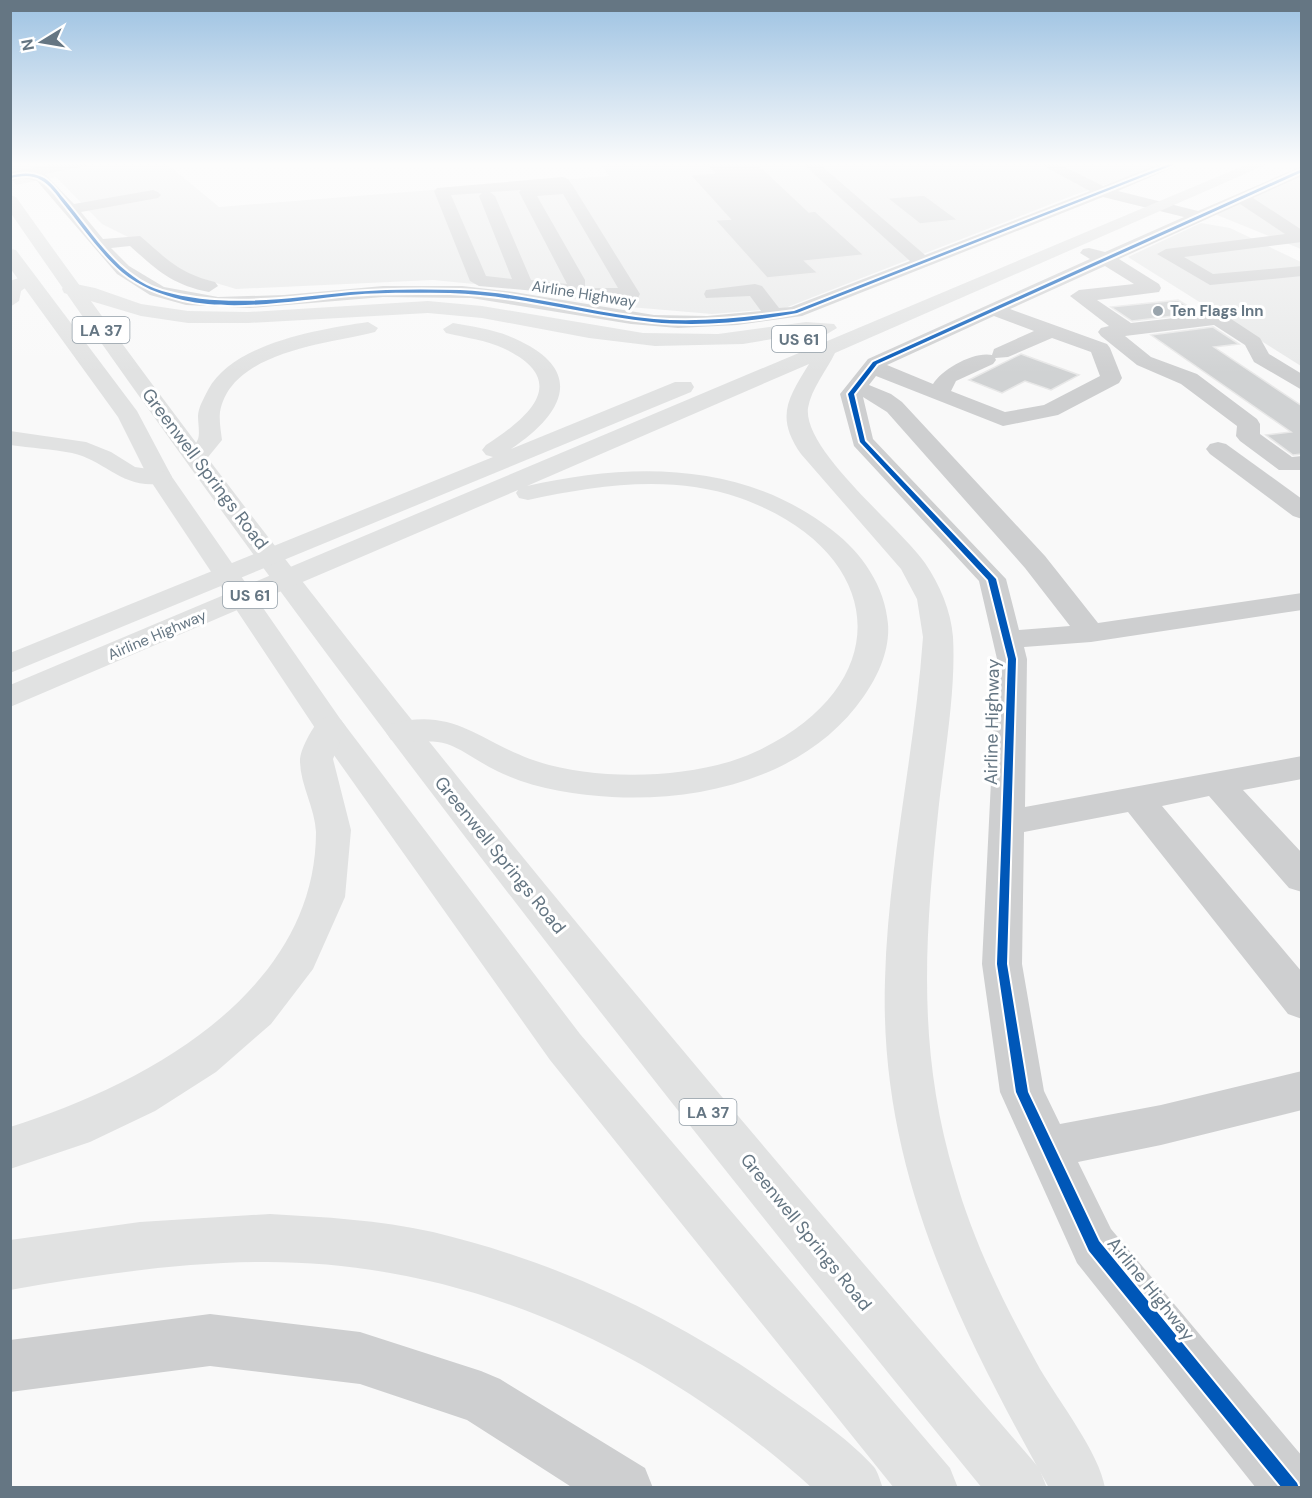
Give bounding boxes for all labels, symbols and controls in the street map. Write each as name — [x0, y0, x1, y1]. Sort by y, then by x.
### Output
north arrow — [12, 12, 72, 72]
text: N — [16, 37, 39, 52]
street label: Airline Highway — [530, 276, 638, 312]
place label: Ten Flags Inn — [1170, 301, 1264, 321]
marker: Ten Flags Inn — [1151, 304, 1165, 318]
road number: LA 37 — [72, 317, 130, 343]
road number: US 61 — [772, 326, 826, 352]
street label: Greenwell Springs Road — [136, 384, 274, 554]
road number: US 61 — [223, 582, 277, 608]
street label: Airline Highway — [105, 605, 210, 665]
street label: Airline Highway — [979, 659, 1005, 785]
street label: Greenwell Springs Road — [429, 771, 571, 939]
road number: LA 37 — [680, 1099, 736, 1125]
street label: Greenwell Springs Road — [735, 1148, 877, 1316]
street label: Airline Highway — [1102, 1232, 1200, 1346]

